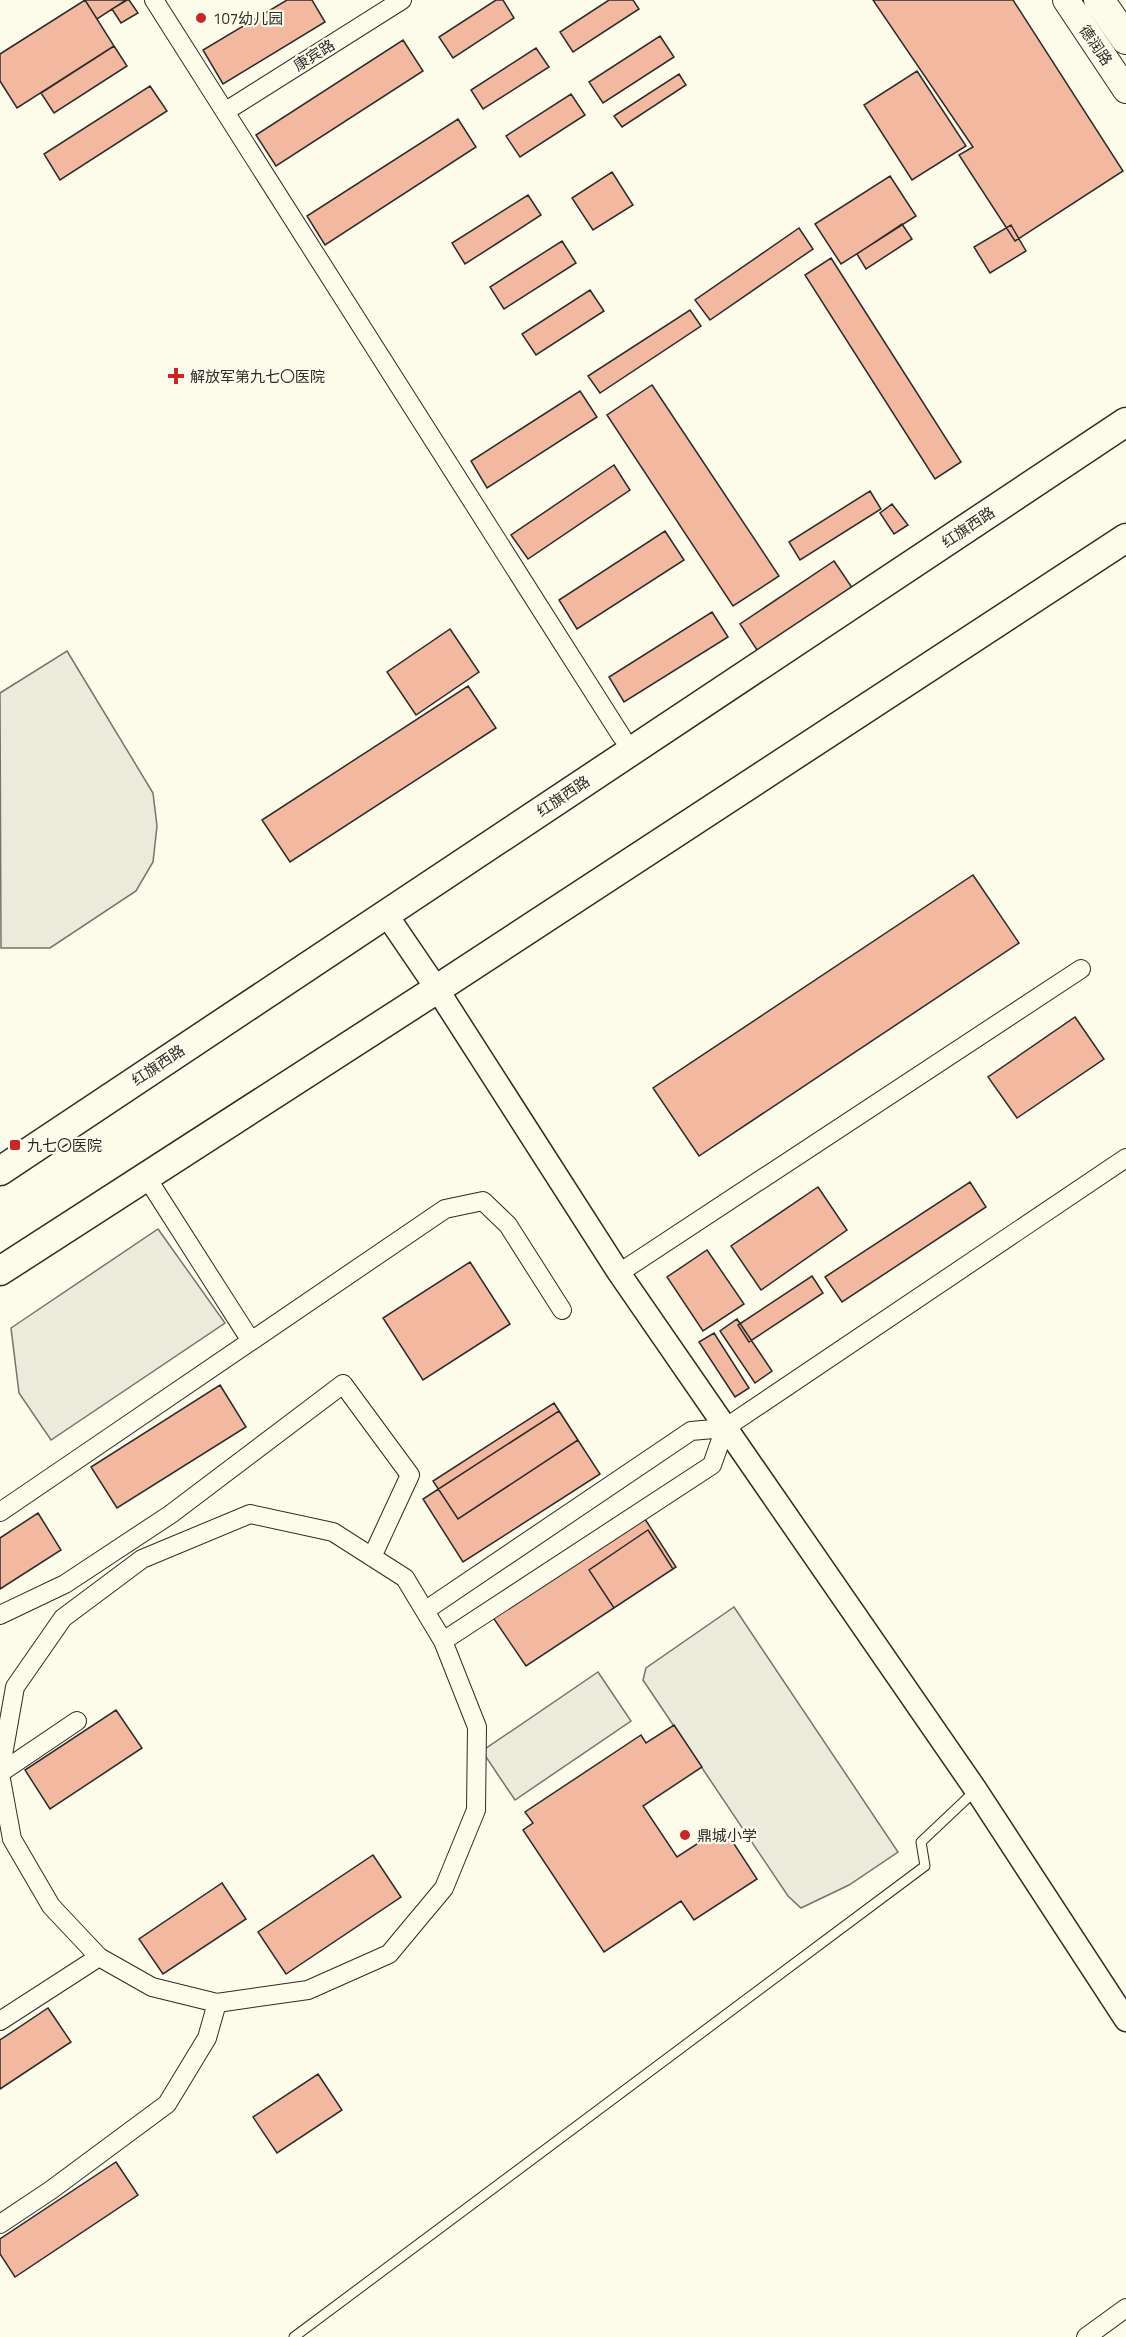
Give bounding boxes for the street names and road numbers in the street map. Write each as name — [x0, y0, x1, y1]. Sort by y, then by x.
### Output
street label: 德润路 — [1074, 20, 1118, 70]
street label: 康宾路 — [289, 33, 339, 77]
street label: 红旗西路 — [937, 501, 999, 553]
street label: 红旗西路 — [532, 770, 594, 822]
street label: 红旗西路 — [127, 1039, 189, 1091]

